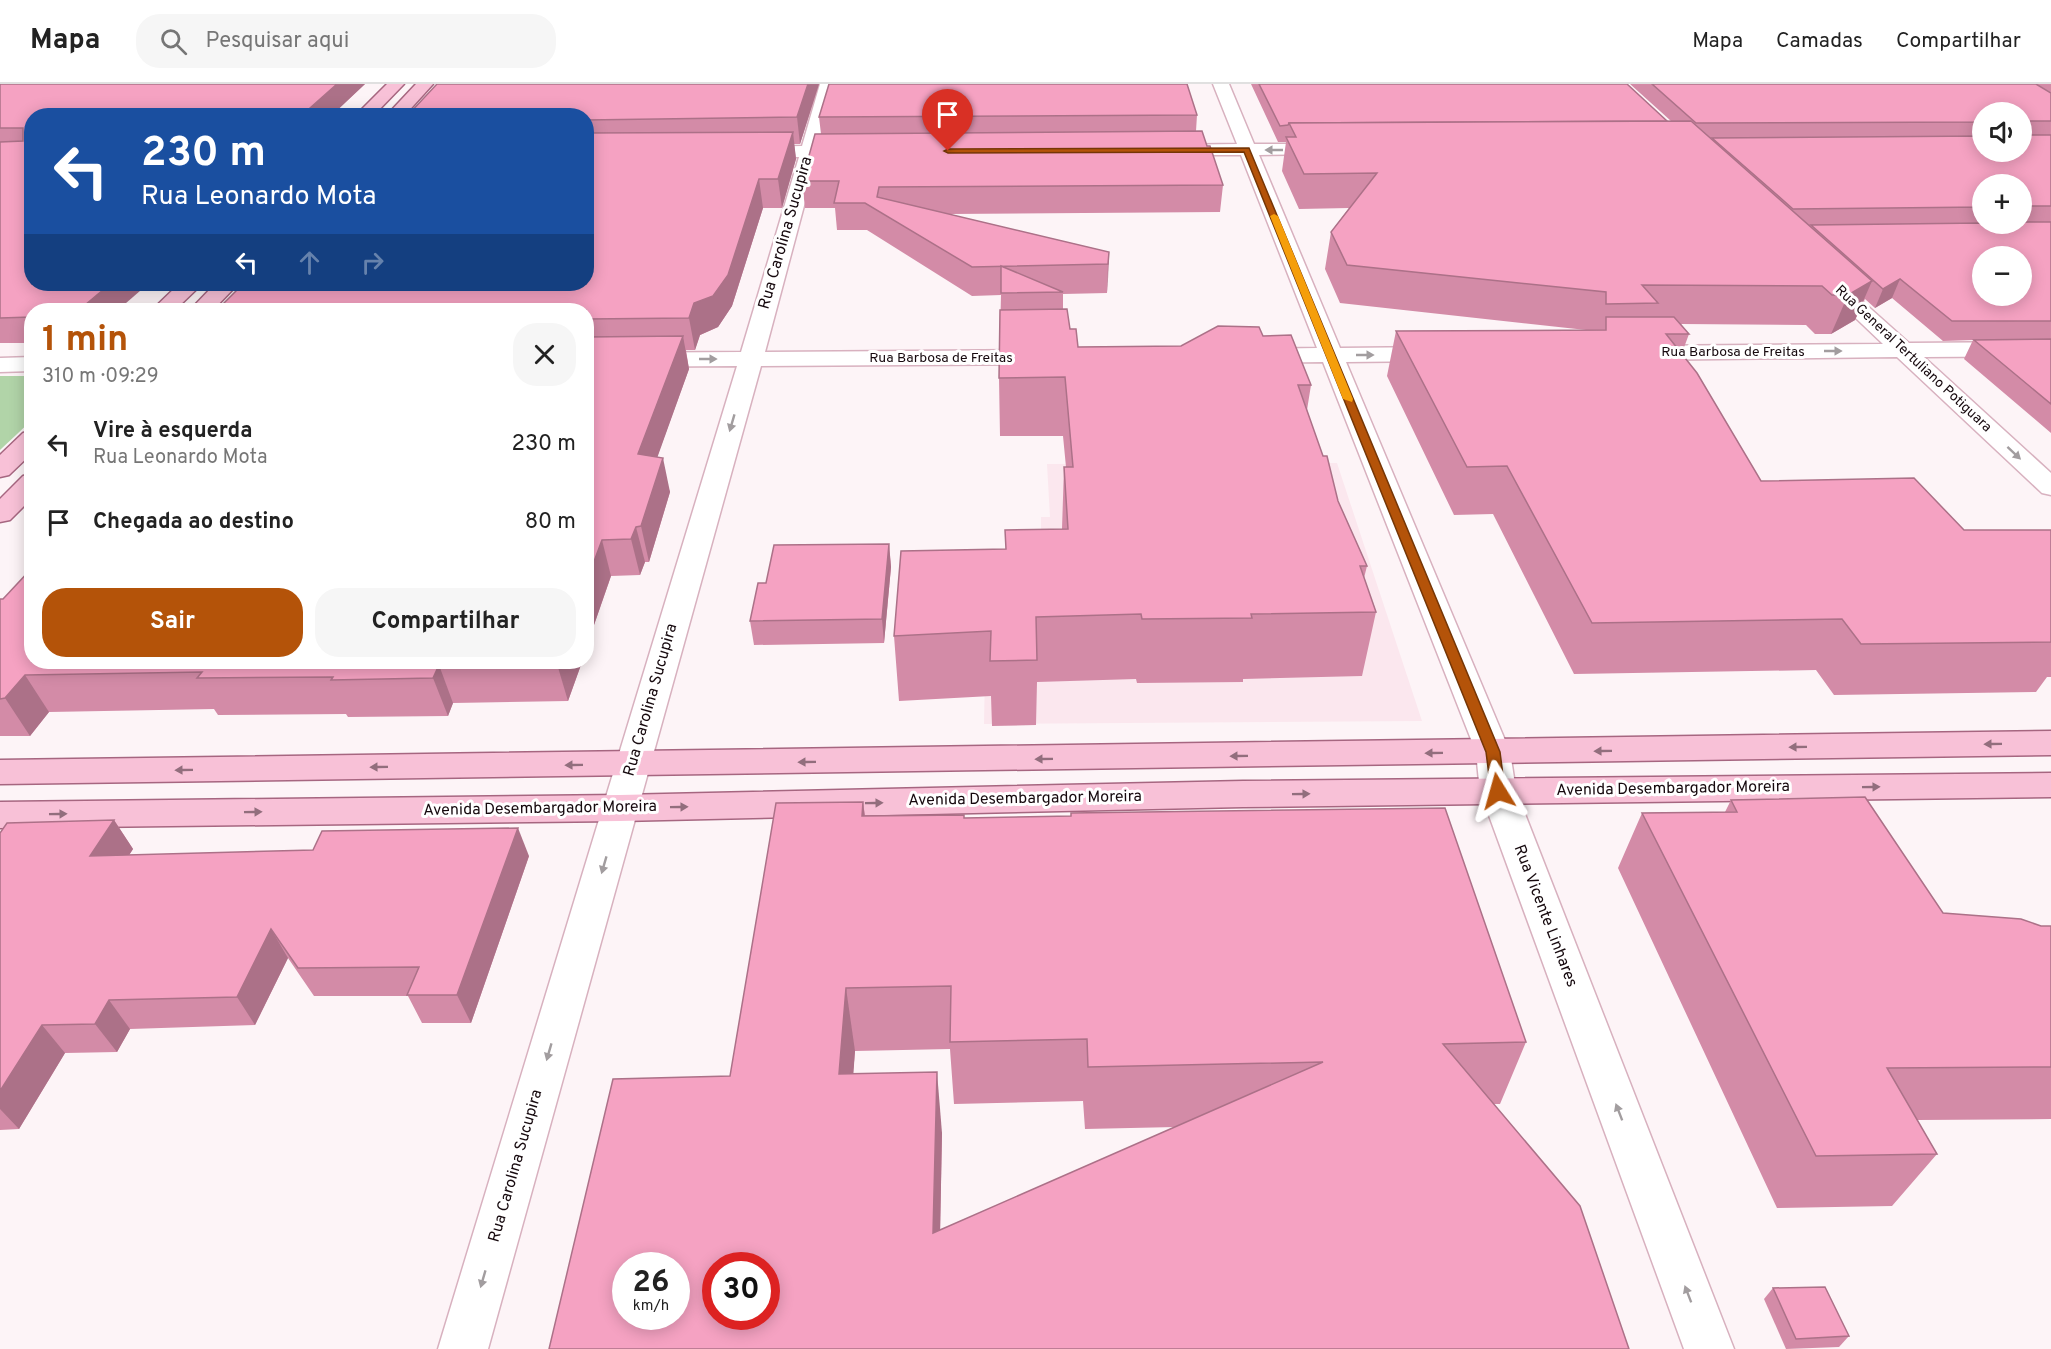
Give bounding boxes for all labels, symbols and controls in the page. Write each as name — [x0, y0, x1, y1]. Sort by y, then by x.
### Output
search box — [136, 14, 556, 68]
text: Mapa — [30, 23, 100, 59]
icon: search — [157, 25, 190, 58]
text: Pesquisar aqui — [205, 28, 349, 55]
text: Mapa — [1692, 28, 1743, 55]
text: Camadas — [1776, 28, 1863, 55]
text: Compartilhar — [1896, 28, 2021, 55]
pin — [922, 89, 973, 151]
icon: arrive — [931, 98, 964, 131]
map controls — [1972, 102, 2032, 306]
button: sound — [1972, 102, 2032, 162]
text: 230 m — [141, 128, 266, 181]
icon: left — [42, 132, 120, 210]
one-way arrow — [1264, 145, 1283, 155]
street label: Rua Carolina Sucupira — [755, 154, 817, 312]
button: + — [1972, 174, 2032, 234]
text: Rua Leonardo Mota — [141, 180, 377, 214]
icon: left — [230, 246, 263, 279]
icon: ahead — [293, 246, 326, 279]
icon: right — [356, 246, 389, 279]
button: − — [1972, 246, 2032, 306]
street label: Rua General Tertuliano Potiguara — [1831, 282, 1995, 436]
text: 1 min — [42, 318, 128, 364]
button: close — [513, 323, 576, 386]
street label: Rua Barbosa de Freitas — [1661, 344, 1805, 361]
one-way arrow — [1823, 346, 1842, 356]
street label: Rua Barbosa de Freitas — [869, 350, 1013, 367]
one-way arrow — [1355, 350, 1374, 360]
one-way arrow — [698, 354, 717, 364]
text: 310 m · 09:29 — [42, 364, 159, 390]
one-way arrow — [727, 414, 736, 432]
text: Vire à esquerda — [93, 418, 252, 445]
icon: left — [42, 428, 75, 461]
text: 230 m — [512, 431, 576, 458]
text: Rua Leonardo Mota — [93, 445, 267, 471]
one-way arrow — [2006, 446, 2021, 459]
icon: arrive — [42, 506, 75, 539]
text: Chegada ao destino — [93, 509, 294, 536]
text: 80 m — [525, 509, 576, 536]
button: Sair — [42, 588, 303, 657]
button: Compartilhar — [315, 588, 576, 657]
street label: Rua Carolina Sucupira — [620, 621, 682, 779]
one-way arrow — [1983, 739, 2002, 749]
one-way arrow — [1788, 742, 1807, 752]
one-way arrow — [1593, 746, 1612, 755]
one-way arrow — [1425, 748, 1444, 758]
one-way arrow — [1230, 751, 1249, 761]
one-way arrow — [1035, 754, 1054, 763]
one-way arrow — [798, 757, 817, 767]
position arrow — [1466, 759, 1530, 823]
one-way arrow — [564, 760, 583, 770]
one-way arrow — [369, 762, 388, 772]
one-way arrow — [174, 765, 193, 775]
street label: Avenida Desembargador Moreira — [1556, 777, 1790, 801]
one-way arrow — [1862, 782, 1881, 792]
street label: Avenida Desembargador Moreira — [908, 787, 1142, 811]
one-way arrow — [1292, 789, 1311, 798]
street label: Avenida Desembargador Moreira — [423, 797, 657, 821]
one-way arrow — [865, 798, 884, 808]
one-way arrow — [670, 802, 689, 812]
one-way arrow — [244, 807, 263, 817]
one-way arrow — [49, 809, 68, 819]
street label: Rua Vicente Linhares — [1509, 842, 1581, 990]
one-way arrow — [599, 856, 608, 874]
one-way arrow — [544, 1043, 554, 1061]
street label: Rua Carolina Sucupira — [485, 1087, 547, 1245]
one-way arrow — [1614, 1103, 1624, 1121]
speed limit sign: 30 — [702, 1252, 780, 1330]
text: 26 — [633, 1265, 669, 1302]
one-way arrow — [478, 1270, 487, 1288]
one-way arrow — [1683, 1285, 1693, 1303]
text: km/h — [633, 1297, 669, 1316]

